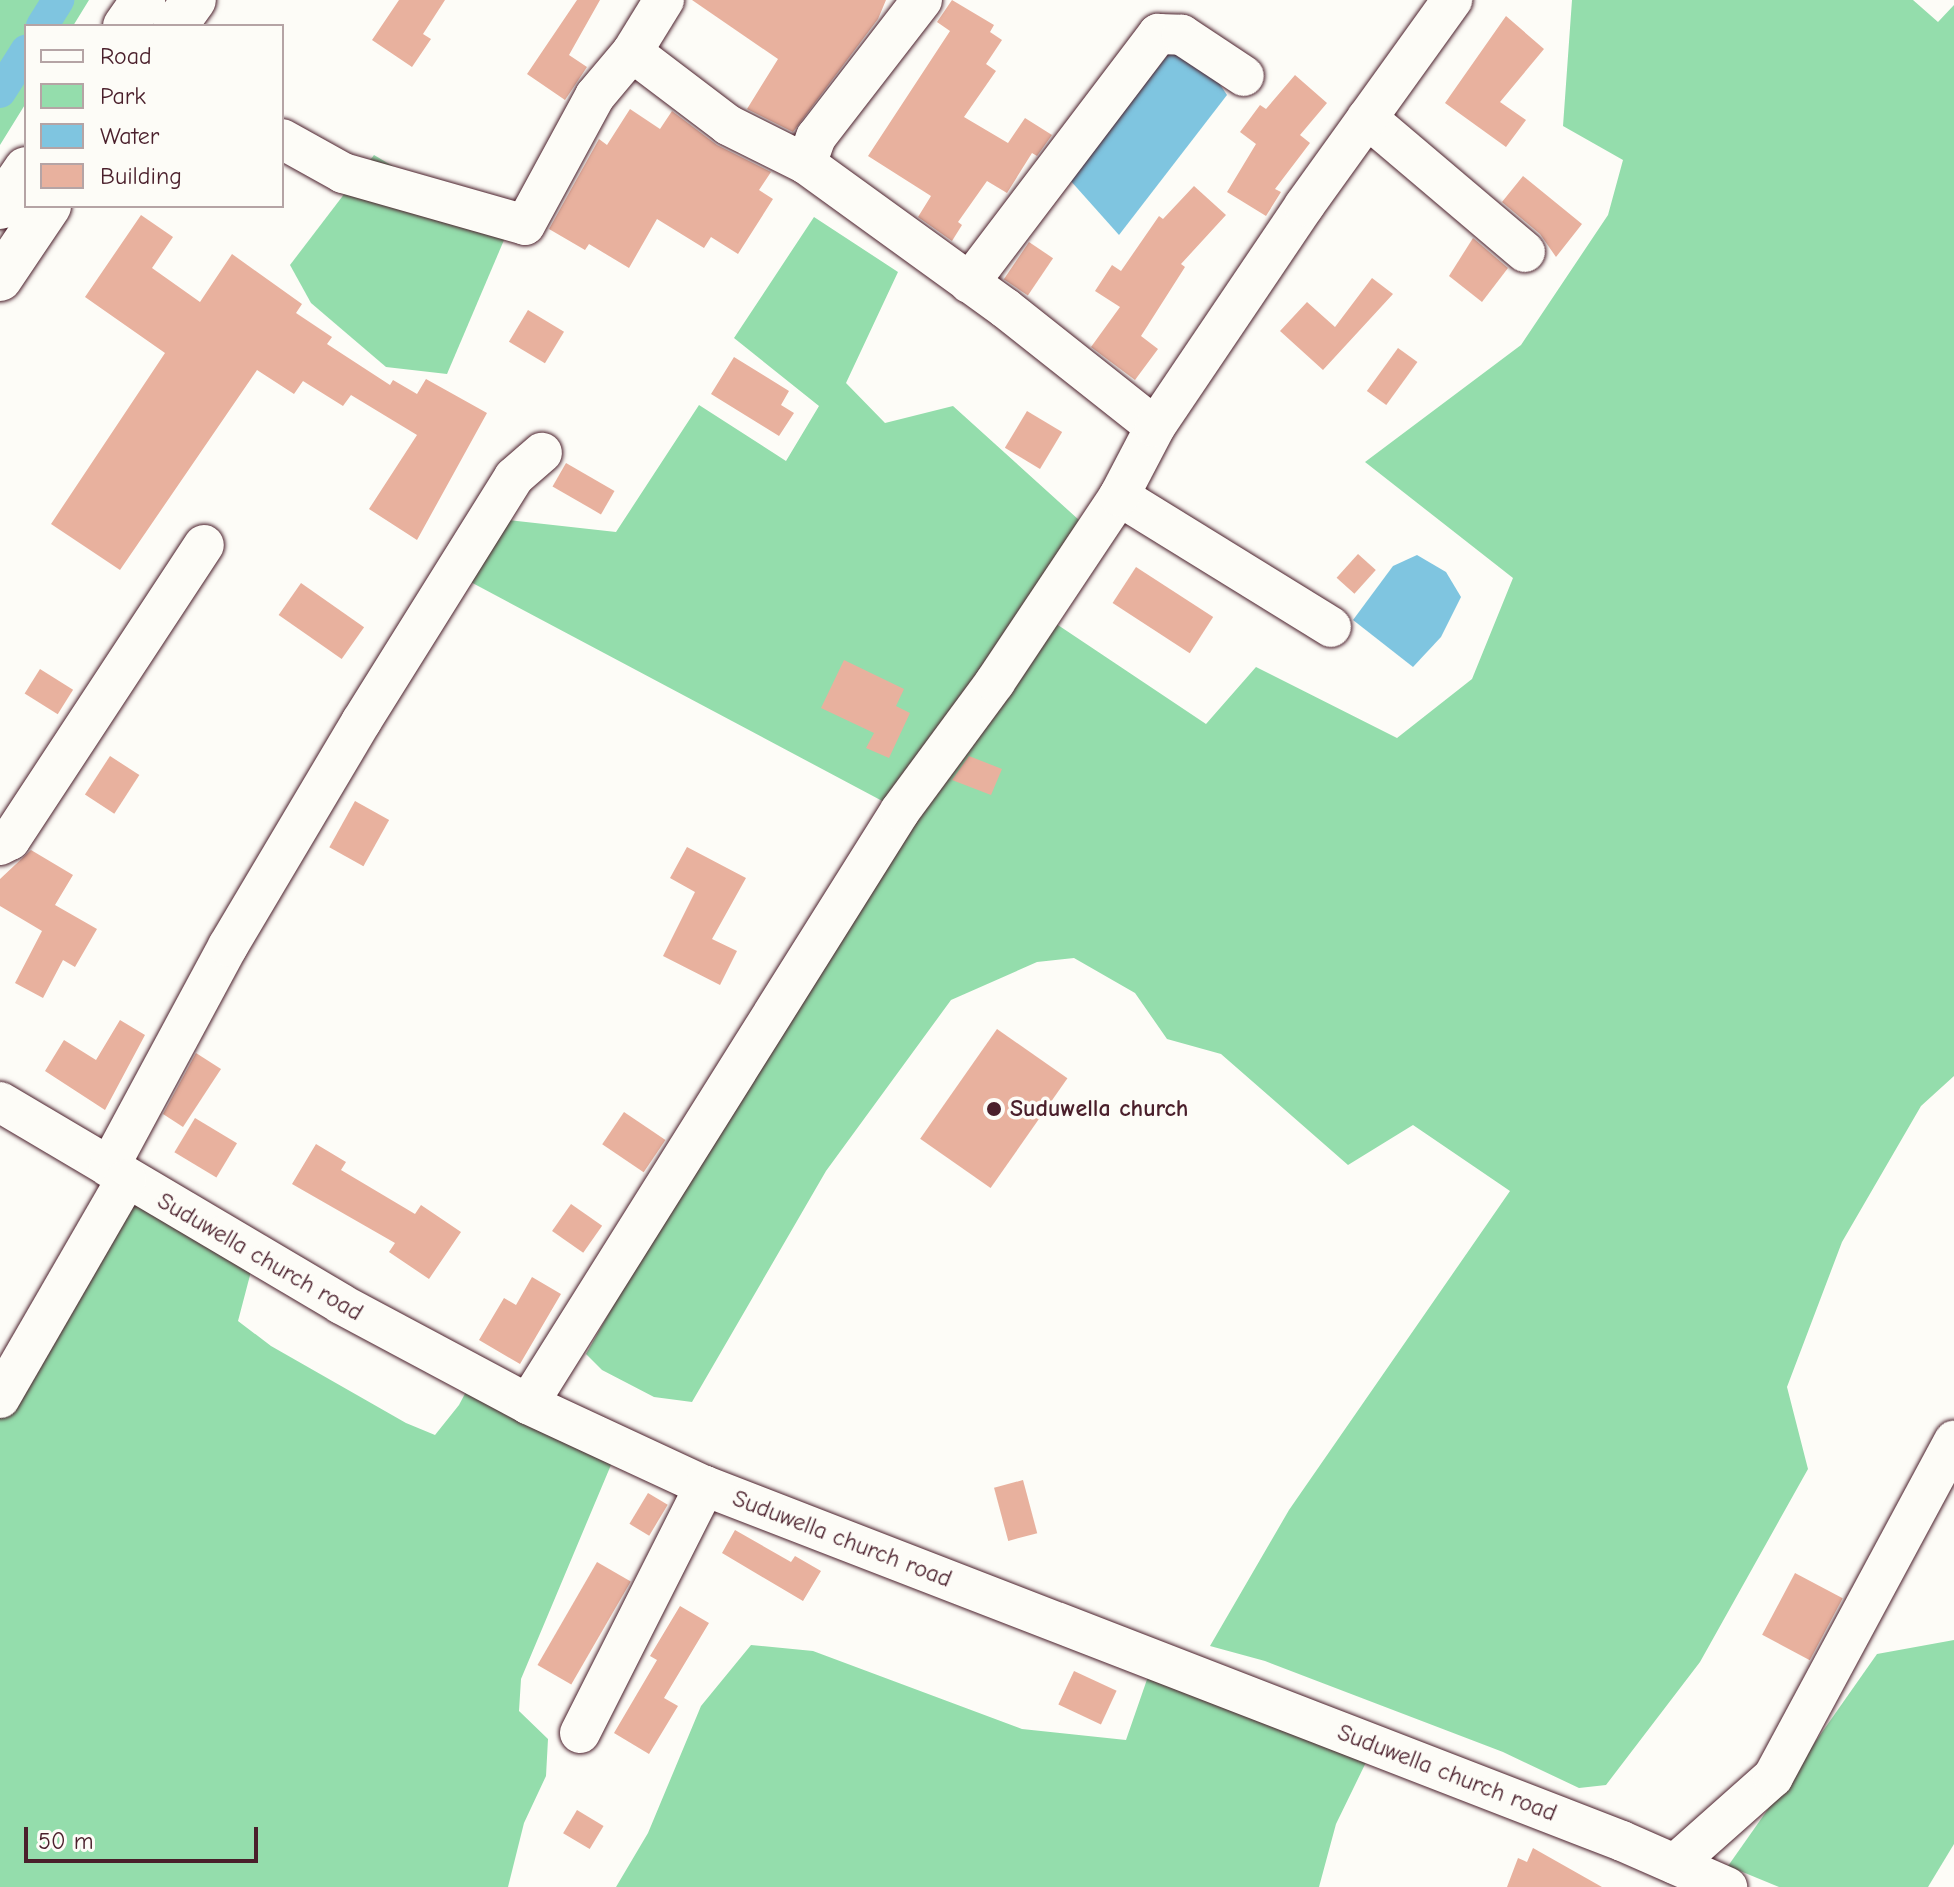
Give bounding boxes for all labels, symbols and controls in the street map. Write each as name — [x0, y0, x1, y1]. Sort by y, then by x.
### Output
legend — [24, 24, 284, 208]
text: Road — [100, 42, 152, 70]
text: Park — [100, 82, 146, 110]
text: Water — [100, 122, 159, 150]
text: Building — [100, 162, 182, 190]
place label: Suduwella church — [1010, 1095, 1189, 1123]
marker: Suduwella church — [985, 1100, 1003, 1118]
street label: Suduwella church road — [152, 1186, 368, 1328]
street label: Suduwella church road — [728, 1484, 956, 1594]
street label: Suduwella church road — [1333, 1718, 1561, 1828]
scale bar — [28, 1811, 262, 1861]
text: 50 m — [38, 1827, 94, 1855]

